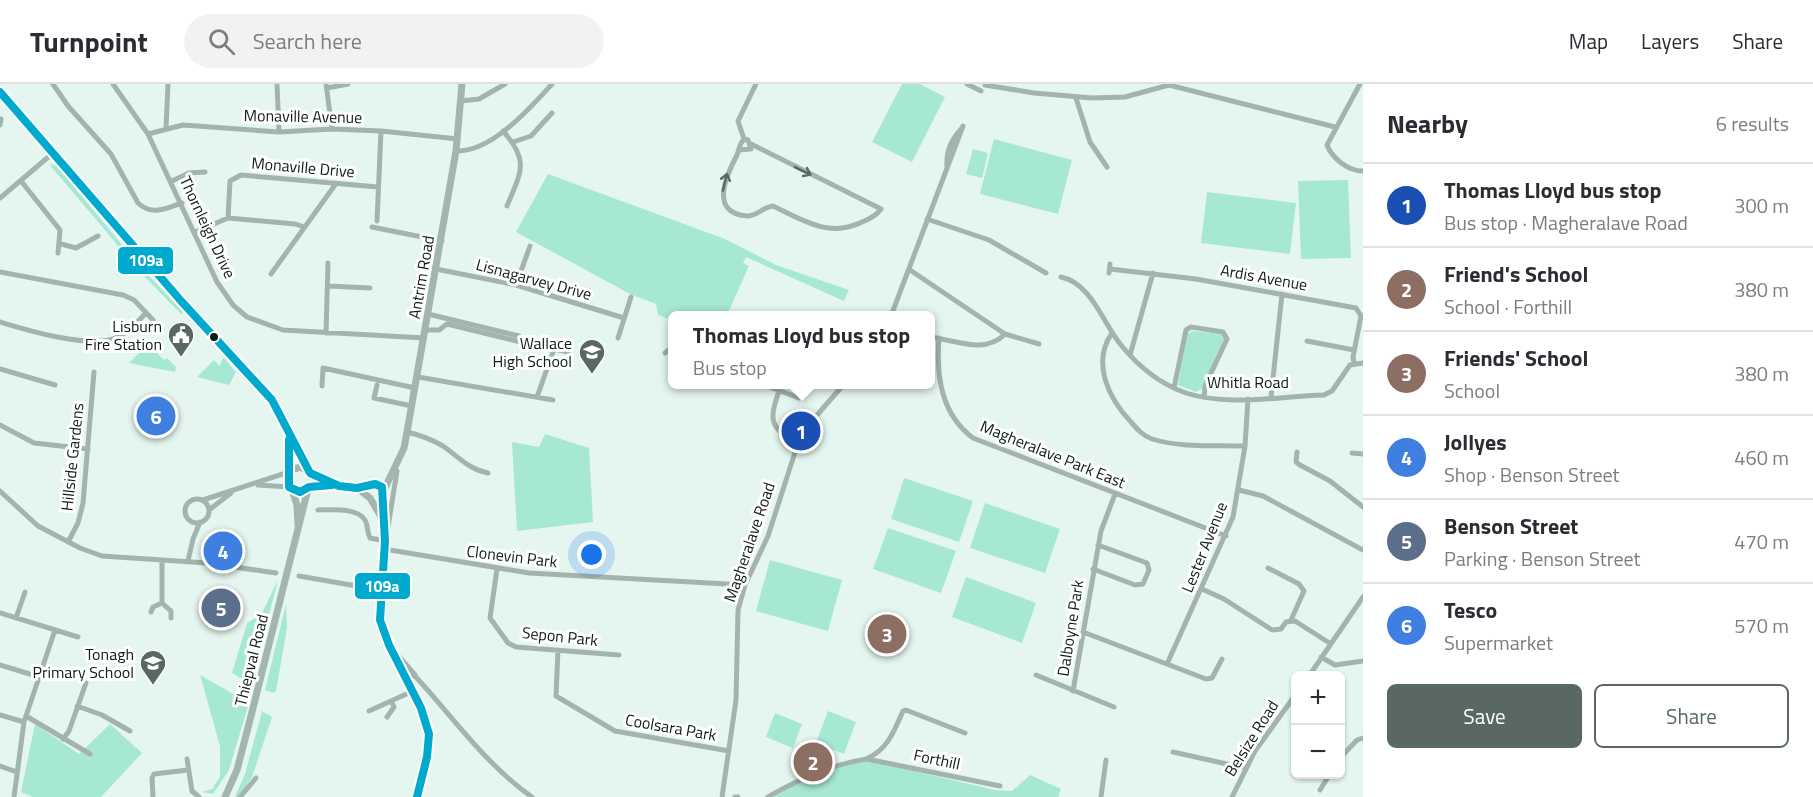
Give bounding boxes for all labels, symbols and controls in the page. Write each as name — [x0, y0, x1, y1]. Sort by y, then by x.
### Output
search box — [184, 14, 604, 68]
text: Turnpoint — [30, 20, 148, 63]
text: Search here — [253, 24, 362, 58]
icon: search — [205, 25, 238, 58]
text: Map — [1569, 25, 1608, 57]
text: Layers — [1641, 25, 1699, 57]
text: Share — [1732, 25, 1783, 57]
street label: Monaville Avenue — [244, 103, 362, 129]
text: Nearby — [1387, 104, 1468, 143]
text: 6 results — [1716, 108, 1789, 139]
street label: Monaville Drive — [250, 151, 356, 183]
one-way arrow — [793, 166, 811, 178]
street label: Thornleigh Drive — [174, 172, 242, 282]
one-way arrow — [720, 173, 732, 192]
text: Thomas Lloyd bus stop — [1444, 173, 1661, 207]
text: 1 — [1401, 190, 1412, 221]
text: 300 m — [1734, 190, 1789, 221]
text: Bus stop · Magheralave Road — [1444, 207, 1688, 238]
street label: Antrim Road — [402, 233, 440, 321]
line badge: 109a — [117, 246, 174, 275]
text: 109a — [128, 248, 164, 272]
street label: Lisnagarvey Drive — [474, 252, 594, 306]
text: Friend's School — [1444, 257, 1588, 291]
street label: Ardis Avenue — [1219, 258, 1309, 296]
text: 2 — [1401, 274, 1412, 305]
text: 380 m — [1734, 274, 1789, 305]
text: School · Forthill — [1444, 291, 1572, 322]
popup — [668, 311, 935, 389]
place label: Lisburn Fire Station — [85, 314, 162, 356]
text: Thomas Lloyd bus stop — [693, 318, 910, 352]
public building icon: Lisburn Fire Station — [166, 320, 196, 358]
unlabelled marker — [208, 331, 220, 343]
place label: Wallace High School — [493, 331, 572, 373]
school or university icon: Wallace High School — [577, 337, 607, 375]
text: Friends' School — [1444, 341, 1588, 375]
text: Bus stop — [693, 352, 767, 383]
text: 3 — [1401, 358, 1412, 389]
text: 380 m — [1734, 358, 1789, 389]
street label: Whitla Road — [1207, 370, 1289, 394]
text: School — [1444, 375, 1500, 406]
pin: 6 — [136, 394, 176, 438]
street label: Hillside Gardens — [54, 402, 90, 512]
pin: 1 — [782, 408, 820, 454]
street label: Magheralave Park East — [977, 414, 1130, 494]
text: Jollyes — [1444, 425, 1507, 459]
text: 4 — [1401, 442, 1412, 473]
text: 460 m — [1734, 442, 1789, 473]
text: Shop · Benson Street — [1444, 459, 1620, 490]
street label: Magheralave Road — [717, 479, 781, 605]
street label: Lester Avenue — [1175, 498, 1233, 596]
text: Benson Street — [1444, 509, 1578, 543]
text: 5 — [1401, 526, 1412, 557]
text: 470 m — [1734, 526, 1789, 557]
pin: 4 — [204, 528, 242, 574]
street label: Clonevin Park — [465, 539, 559, 574]
your location — [577, 540, 606, 569]
text: Parking · Benson Street — [1444, 543, 1641, 574]
line badge: 109a — [354, 572, 411, 600]
text: 109a — [364, 574, 400, 598]
street label: Dalboyne Park — [1051, 578, 1090, 678]
pin: 5 — [202, 586, 240, 630]
text: Tesco — [1444, 593, 1497, 627]
text: 6 — [1401, 610, 1412, 641]
text: 570 m — [1734, 610, 1789, 641]
street label: Thiepval Road — [228, 611, 274, 709]
pin: 3 — [868, 612, 906, 656]
street label: Sepon Park — [521, 620, 600, 652]
text: Supermarket — [1444, 627, 1553, 658]
place label: Tonagh Primary School — [32, 642, 134, 684]
school or university icon: Tonagh Primary School — [138, 648, 168, 686]
map controls — [1291, 671, 1345, 779]
button: + — [1291, 671, 1345, 725]
button: Save — [1387, 684, 1582, 748]
button: Share — [1594, 684, 1789, 748]
street label: Belsize Road — [1218, 695, 1284, 781]
street label: Coolsara Park — [623, 707, 719, 747]
button: − — [1291, 725, 1345, 779]
pin: 2 — [794, 740, 832, 784]
street label: Forthill — [911, 742, 963, 776]

